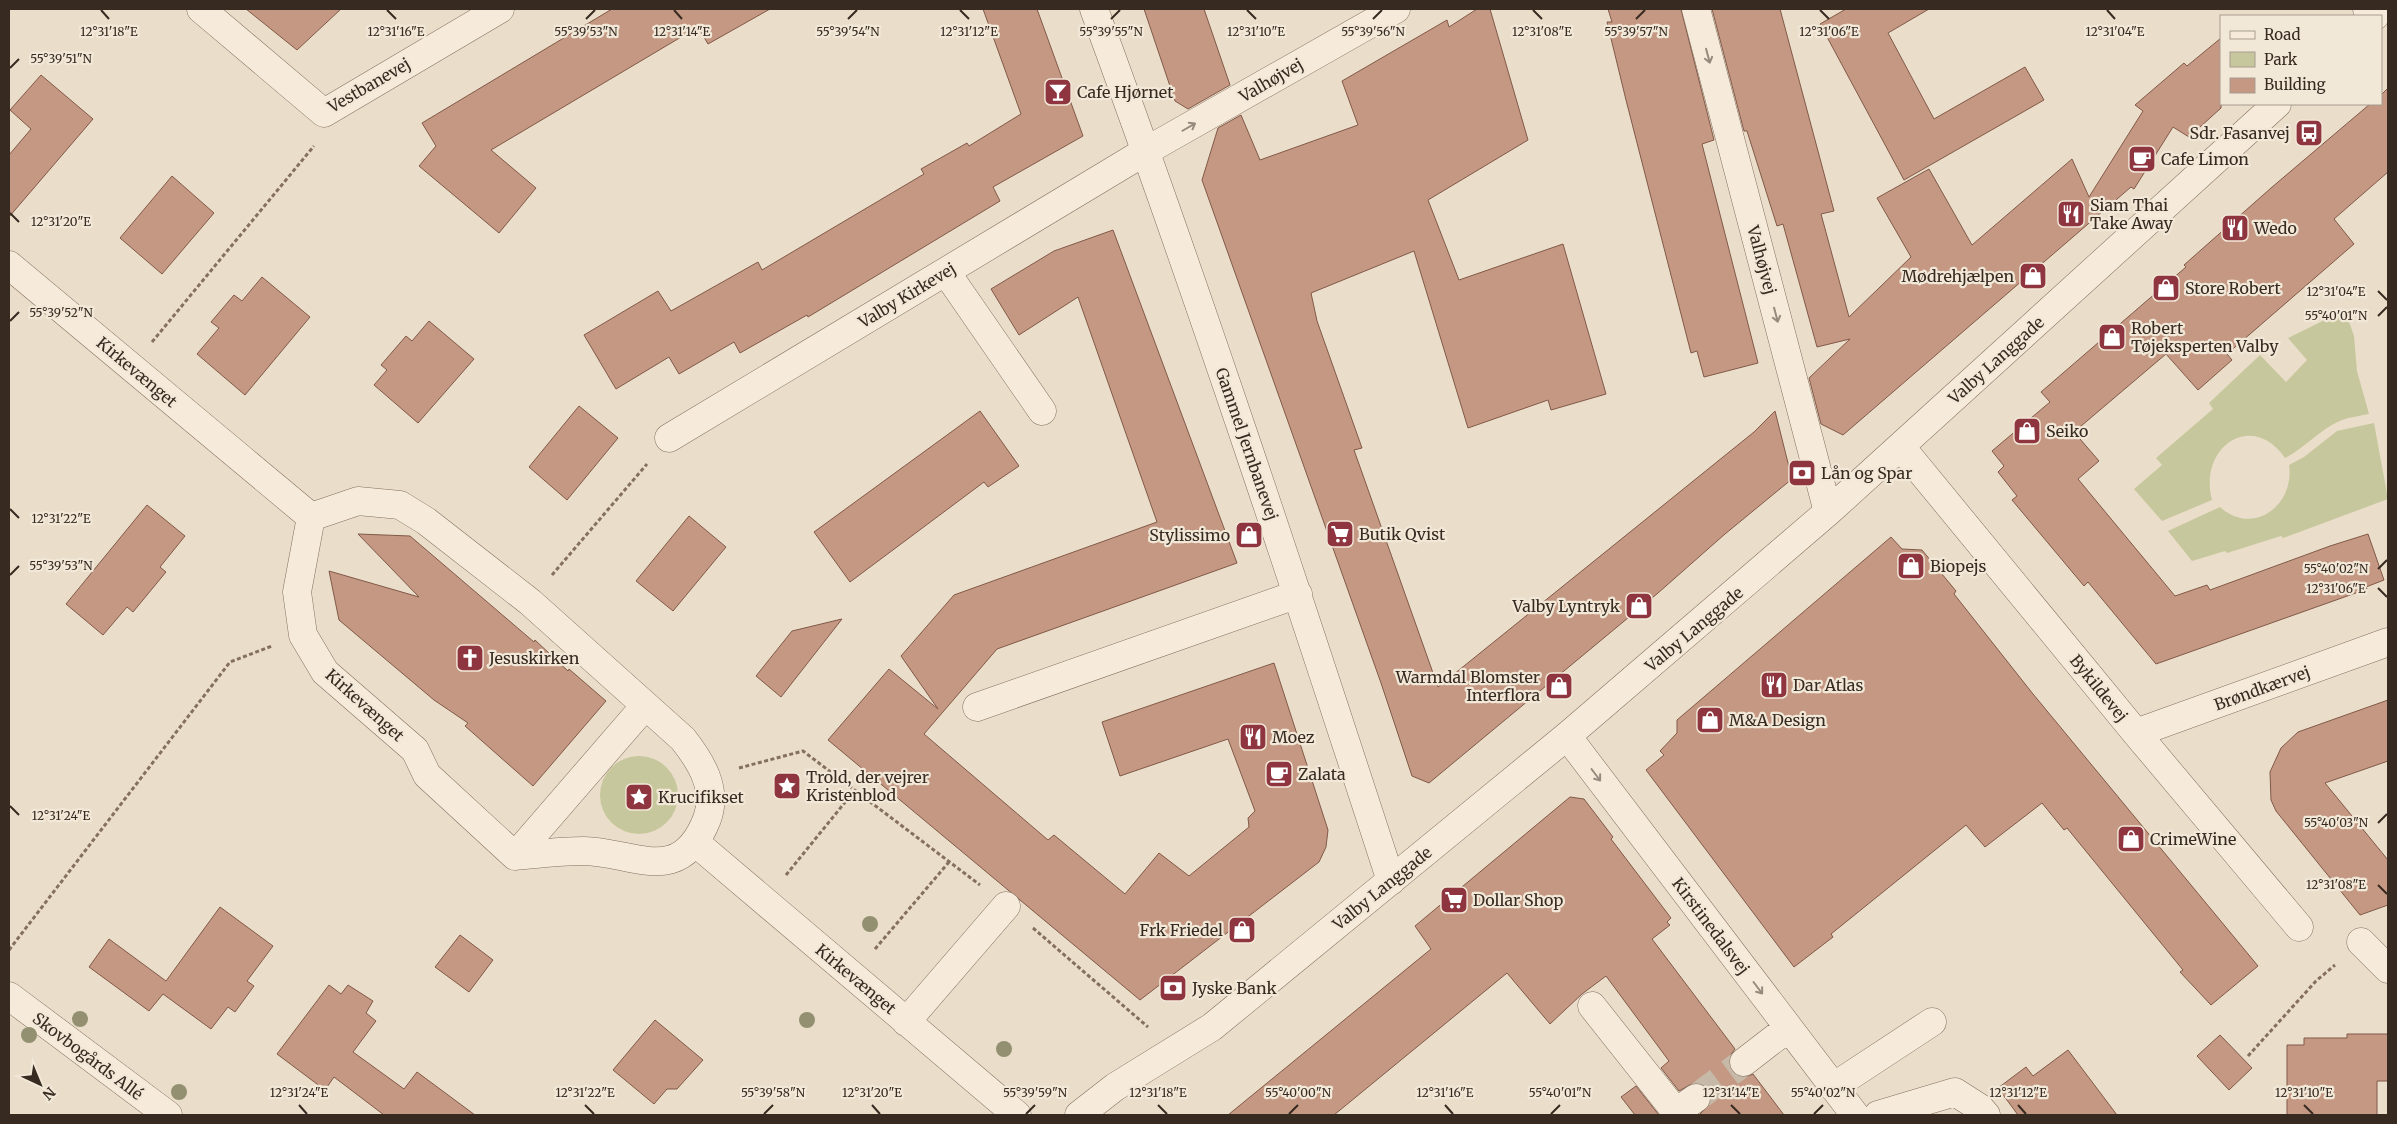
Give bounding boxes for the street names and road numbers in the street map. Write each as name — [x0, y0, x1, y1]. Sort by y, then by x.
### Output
street label: Vestbanevej — [323, 53, 414, 117]
street label: Valhøjvej — [1235, 54, 1306, 107]
street label: Valhøjvej — [1743, 222, 1781, 297]
street label: Valby Kirkevej — [854, 258, 959, 332]
street label: Valby Langgade — [1943, 312, 2048, 409]
street label: Kirkevænget — [93, 333, 182, 412]
street label: Gammel Jernbanevej — [1211, 365, 1283, 523]
street label: Valby Langgade — [1640, 582, 1747, 676]
street label: Bykildevej — [2066, 650, 2132, 726]
street label: Brøndkærvej — [2211, 661, 2313, 715]
street label: Kirkevænget — [322, 665, 409, 746]
street label: Valby Langgade — [1328, 842, 1436, 935]
street label: Kirstinedalsvej — [1668, 874, 1754, 978]
street label: Kirkevænget — [812, 940, 901, 1019]
street label: Skovbogårds Allé — [29, 1008, 147, 1104]

